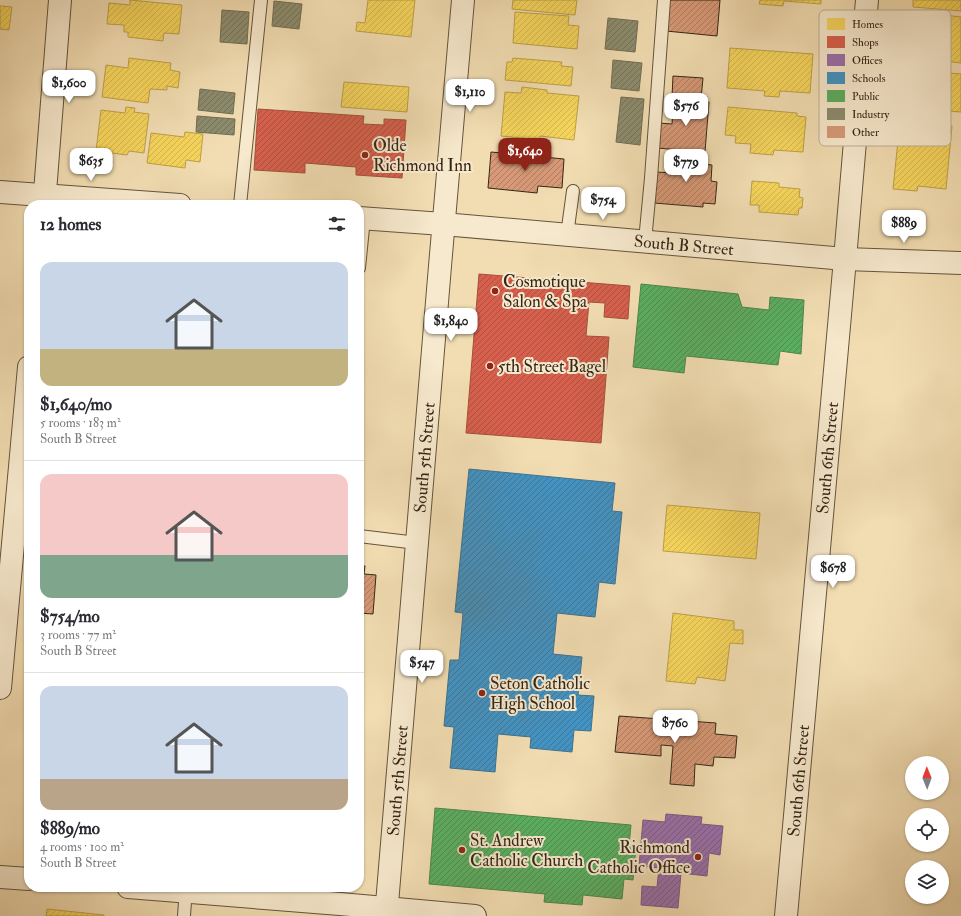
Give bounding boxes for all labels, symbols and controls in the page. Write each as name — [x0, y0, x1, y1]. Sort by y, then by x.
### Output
legend — [819, 10, 951, 146]
text: Homes — [852, 18, 883, 31]
text: Shops — [852, 36, 879, 50]
text: Offices — [852, 54, 883, 67]
pin: $1,600 — [36, 70, 102, 104]
text: Schools — [852, 72, 886, 85]
text: $1,600 — [52, 75, 86, 91]
pin: $1,110 — [437, 79, 503, 113]
text: $1,110 — [455, 84, 485, 100]
text: Public — [852, 90, 880, 103]
pin: $576 — [662, 93, 710, 127]
text: $576 — [673, 98, 699, 114]
text: Industry — [852, 108, 890, 122]
text: Other — [852, 126, 880, 139]
place label: Olde Richmond Inn — [373, 135, 472, 176]
pin: $1,640 — [492, 138, 558, 172]
text: $1,640 — [507, 143, 543, 159]
pin: $635 — [67, 148, 115, 182]
pin: $779 — [662, 149, 710, 183]
marker: Olde Richmond Inn — [360, 150, 370, 160]
text: $635 — [79, 153, 103, 169]
text: $779 — [673, 154, 699, 170]
pin: $754 — [579, 187, 627, 221]
text: $754 — [590, 192, 616, 208]
pin: $889 — [880, 210, 928, 244]
icon: filters — [326, 213, 348, 235]
text: 12 homes — [40, 214, 101, 235]
text: $889 — [891, 215, 917, 231]
street label: South B Street — [633, 230, 735, 260]
place label: Cosmotique Salon & Spa — [503, 271, 588, 313]
marker: Cosmotique Salon & Spa — [490, 286, 500, 296]
icon: home — [158, 288, 230, 360]
pin: $1,840 — [418, 308, 484, 342]
text: $1,840 — [434, 313, 468, 329]
place label: 5th Street Bagel — [498, 356, 607, 377]
marker: 5th Street Bagel — [485, 361, 495, 371]
text: $1,640/mo — [40, 394, 112, 415]
street label: South 5th Street — [409, 401, 439, 514]
street label: South 6th Street — [812, 401, 843, 515]
text: 5 rooms · 183 m² — [40, 415, 121, 431]
text: South B Street — [40, 431, 117, 447]
icon: home — [158, 500, 230, 572]
pin: $678 — [809, 555, 857, 589]
text: $678 — [820, 560, 846, 576]
text: $754/mo — [40, 606, 100, 627]
text: 3 rooms · 77 m² — [40, 627, 116, 643]
text: South B Street — [40, 643, 117, 659]
pin: $547 — [398, 650, 446, 684]
text: $547 — [409, 655, 435, 671]
place label: Seton Catholic High School — [490, 673, 590, 714]
marker: Seton Catholic High School — [477, 688, 487, 698]
pin: $760 — [651, 710, 699, 744]
icon: home — [158, 712, 230, 784]
text: $760 — [662, 715, 688, 731]
street label: South 6th Street — [783, 723, 814, 837]
street label: South 5th Street — [382, 724, 412, 837]
north arrow — [905, 756, 949, 800]
map controls — [905, 756, 949, 904]
button: locate — [905, 808, 949, 852]
text: $889/mo — [40, 818, 100, 839]
place label: St. Andrew Catholic Church — [470, 830, 583, 871]
place label: Richmond Catholic Office — [587, 837, 691, 878]
text: 4 rooms · 100 m² — [40, 839, 124, 855]
marker: St. Andrew Catholic Church — [457, 845, 467, 855]
marker: Richmond Catholic Office — [693, 852, 703, 862]
text: South B Street — [40, 855, 117, 871]
button: layers — [905, 860, 949, 904]

